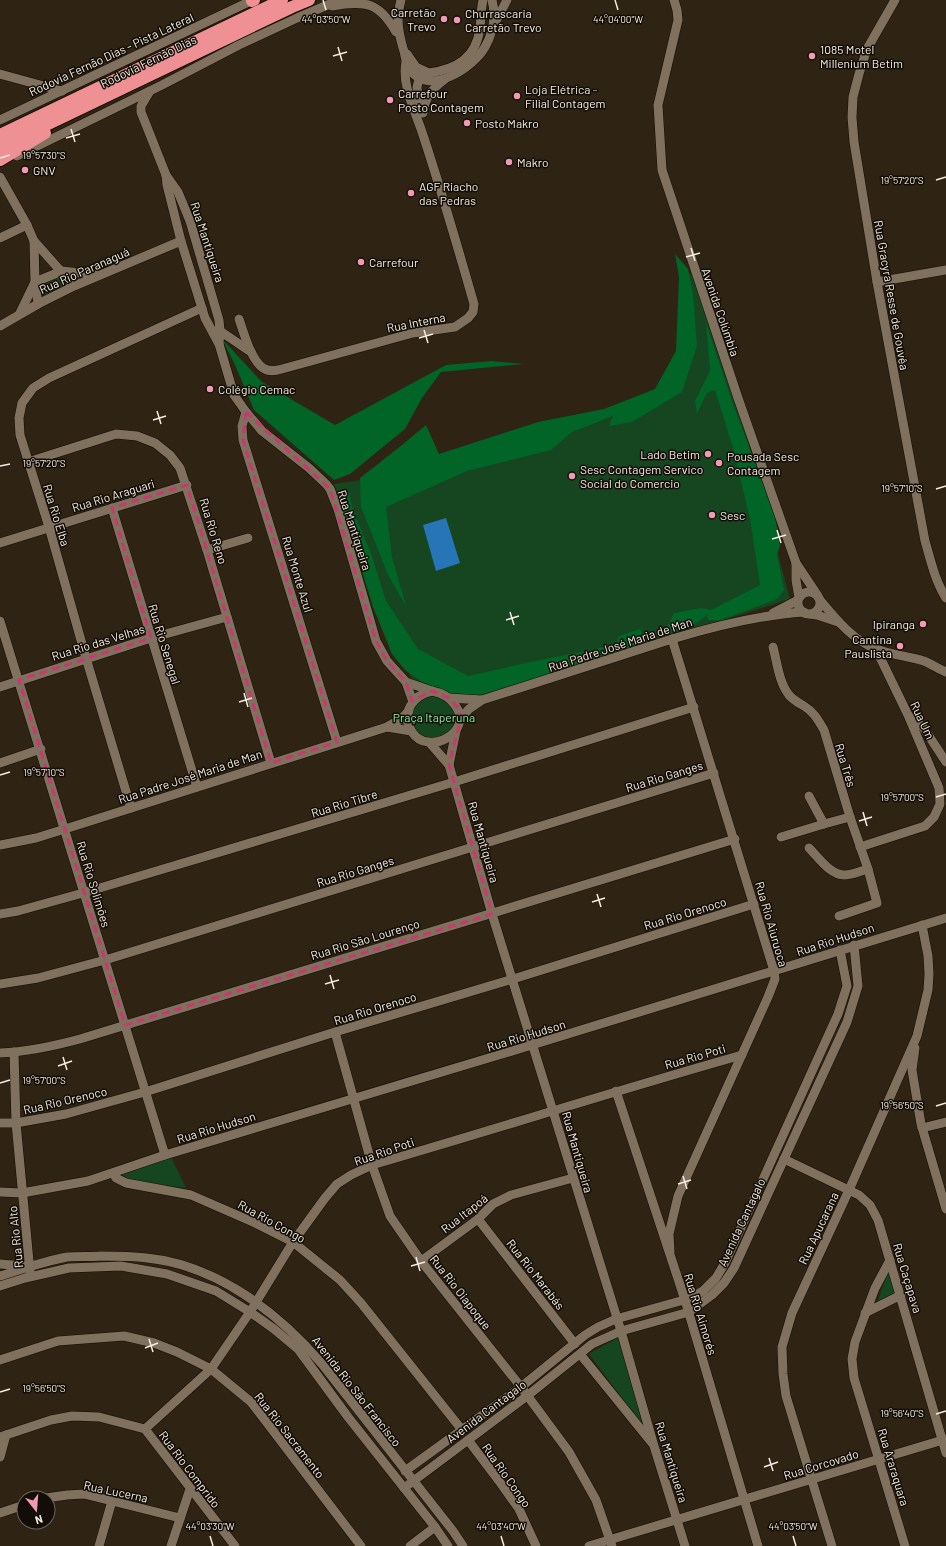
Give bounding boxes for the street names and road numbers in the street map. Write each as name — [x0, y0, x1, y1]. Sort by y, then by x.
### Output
street label: Rodovia Fernão Dias - Pista Lateral — [26, 9, 196, 99]
street label: Rodovia Fernão Dias — [98, 32, 198, 90]
street label: Rua Mantiqueira — [188, 200, 228, 284]
street label: Rua Gracyra Resse de Gouvêa — [872, 219, 912, 371]
street label: Rua Rio Paranaguá — [37, 244, 131, 296]
street label: Avenida Colúmbia — [699, 266, 743, 358]
street label: Rua Interna — [385, 309, 447, 335]
street label: Rua Rio Araguari — [70, 476, 156, 514]
street label: Rua Rio Elba — [41, 482, 73, 548]
street label: Rua Mantiqueira — [335, 488, 375, 572]
street label: Rua Rio Reno — [197, 496, 231, 566]
street label: Rua Monte Azul — [280, 534, 316, 614]
street label: Rua Rio Senegal — [146, 602, 184, 686]
street label: Rua Padre José Maria de Man — [546, 614, 694, 674]
street label: Rua Rio das Velhas — [50, 621, 146, 663]
street label: Rua Um — [908, 699, 938, 741]
street label: Rua Três — [833, 741, 859, 789]
street label: Rua Padre José Maria de Man — [116, 746, 264, 806]
street label: Rua Rio Ganges — [624, 758, 705, 794]
street label: Rua Rio Tibre — [309, 786, 379, 820]
street label: Rua Mantiqueira — [466, 800, 502, 884]
street label: Rua Rio Solimões — [74, 839, 114, 929]
street label: Rua Rio Ganges — [315, 853, 396, 889]
street label: Rua Rio Aiuruoca — [753, 880, 791, 968]
street label: Rua Rio Orenoco — [642, 894, 728, 932]
street label: Rua Rio São Lourenço — [309, 916, 421, 962]
street label: Rua Rio Hudson — [794, 920, 876, 958]
street label: Rua Rio Orenoco — [332, 989, 418, 1027]
street label: Rua Rio Hudson — [485, 1016, 567, 1054]
street label: Rua Rio Poti — [663, 1041, 727, 1071]
street label: Rua Rio Orenoco — [22, 1084, 108, 1116]
street label: Rua Rio Hudson — [175, 1108, 257, 1146]
street label: Rua Mantiqueira — [560, 1110, 596, 1194]
street label: Rua Rio Poti — [352, 1134, 416, 1168]
street label: Avenida Cantagalo — [714, 1176, 768, 1268]
street label: Rua Apucarana — [795, 1190, 841, 1266]
street label: Rua Itapoá — [438, 1191, 490, 1235]
street label: Rua Rio Congo — [236, 1197, 308, 1245]
street label: Rua Rio Alto — [5, 1205, 25, 1269]
street label: Rua Rio Marabás — [504, 1236, 568, 1312]
street label: Rua Caçapava — [891, 1241, 925, 1315]
street label: Rua Rio Oiapoque — [428, 1252, 494, 1332]
street label: Rua Rio Aimorés — [682, 1271, 720, 1357]
street label: Avenida Rio São Francisco — [310, 1333, 404, 1449]
street label: Avenida Cantagalo — [444, 1377, 528, 1445]
street label: Rua Rio Sacramento — [252, 1389, 328, 1481]
street label: Rua Mantiqueira — [653, 1420, 691, 1504]
street label: Rua Araraquara — [876, 1427, 912, 1507]
street label: Rua Rio Comprido — [157, 1428, 223, 1510]
street label: Rua Rio Congo — [480, 1440, 534, 1510]
street label: Rua Corcovado — [782, 1446, 860, 1482]
street label: Rua Lucerna — [83, 1477, 149, 1505]

